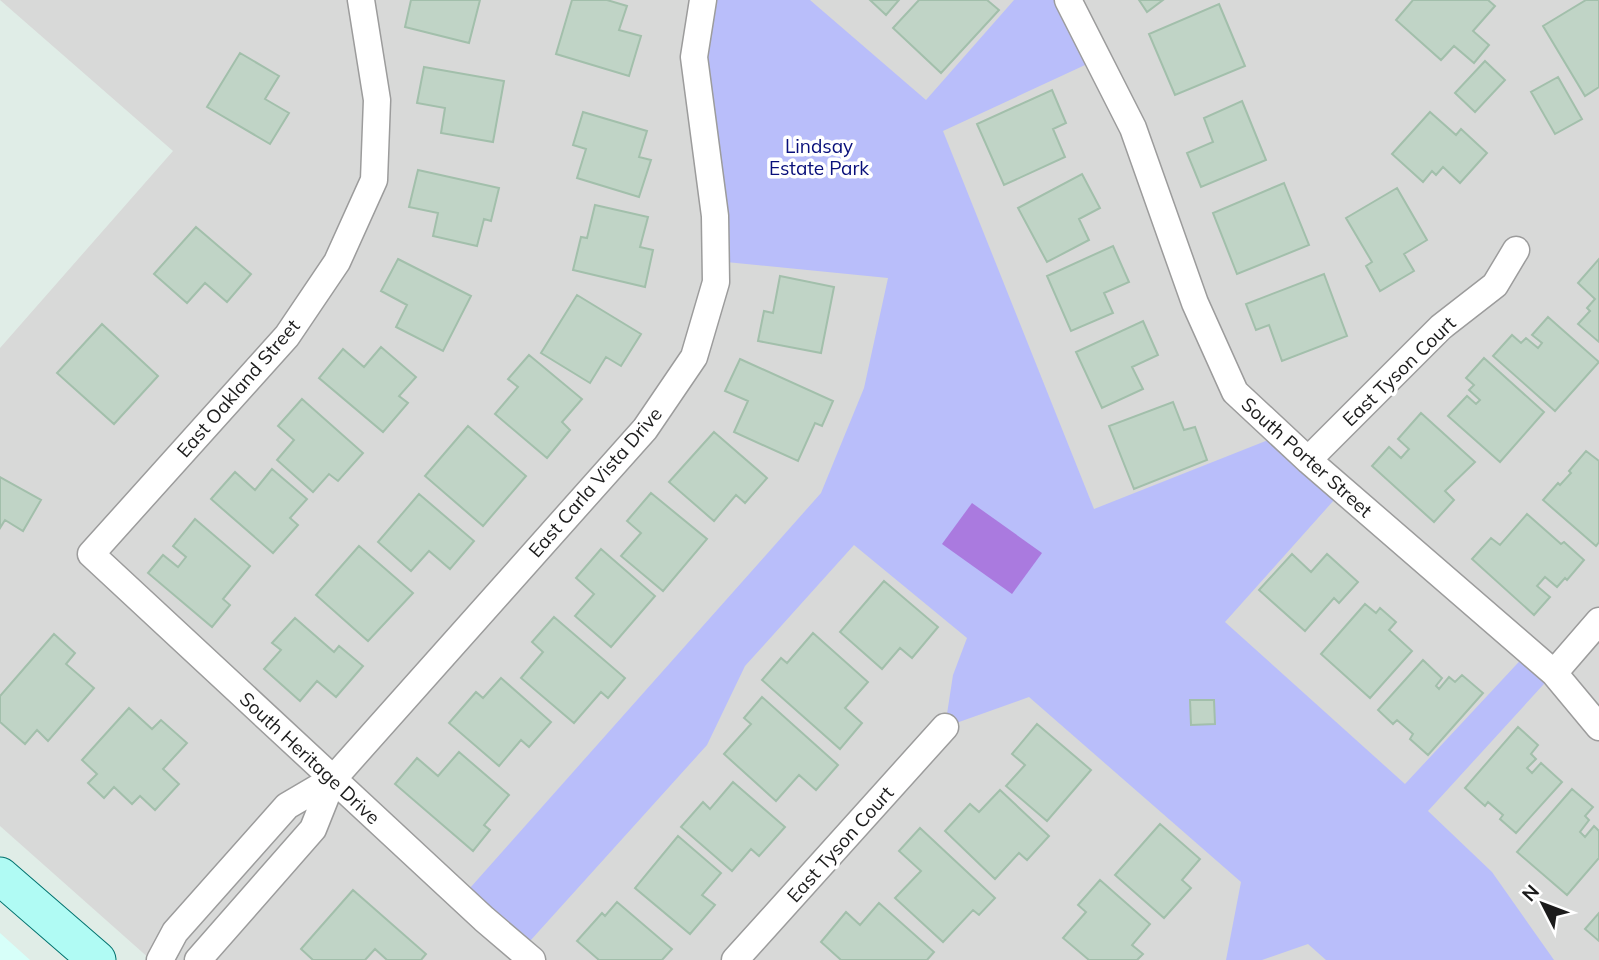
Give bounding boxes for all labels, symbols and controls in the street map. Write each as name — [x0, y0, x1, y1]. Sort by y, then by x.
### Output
park label: Lindsay Estate Park — [769, 134, 869, 180]
street label: East Tyson Court — [1337, 311, 1461, 431]
street label: East Oakland Street — [171, 314, 305, 462]
street label: South Porter Street — [1237, 392, 1378, 522]
street label: East Carla Vista Drive — [523, 402, 667, 562]
street label: South Heritage Drive — [235, 687, 385, 829]
street label: East Tyson Court — [782, 781, 899, 907]
north arrow — [1508, 869, 1578, 939]
text: N — [1517, 879, 1544, 906]

